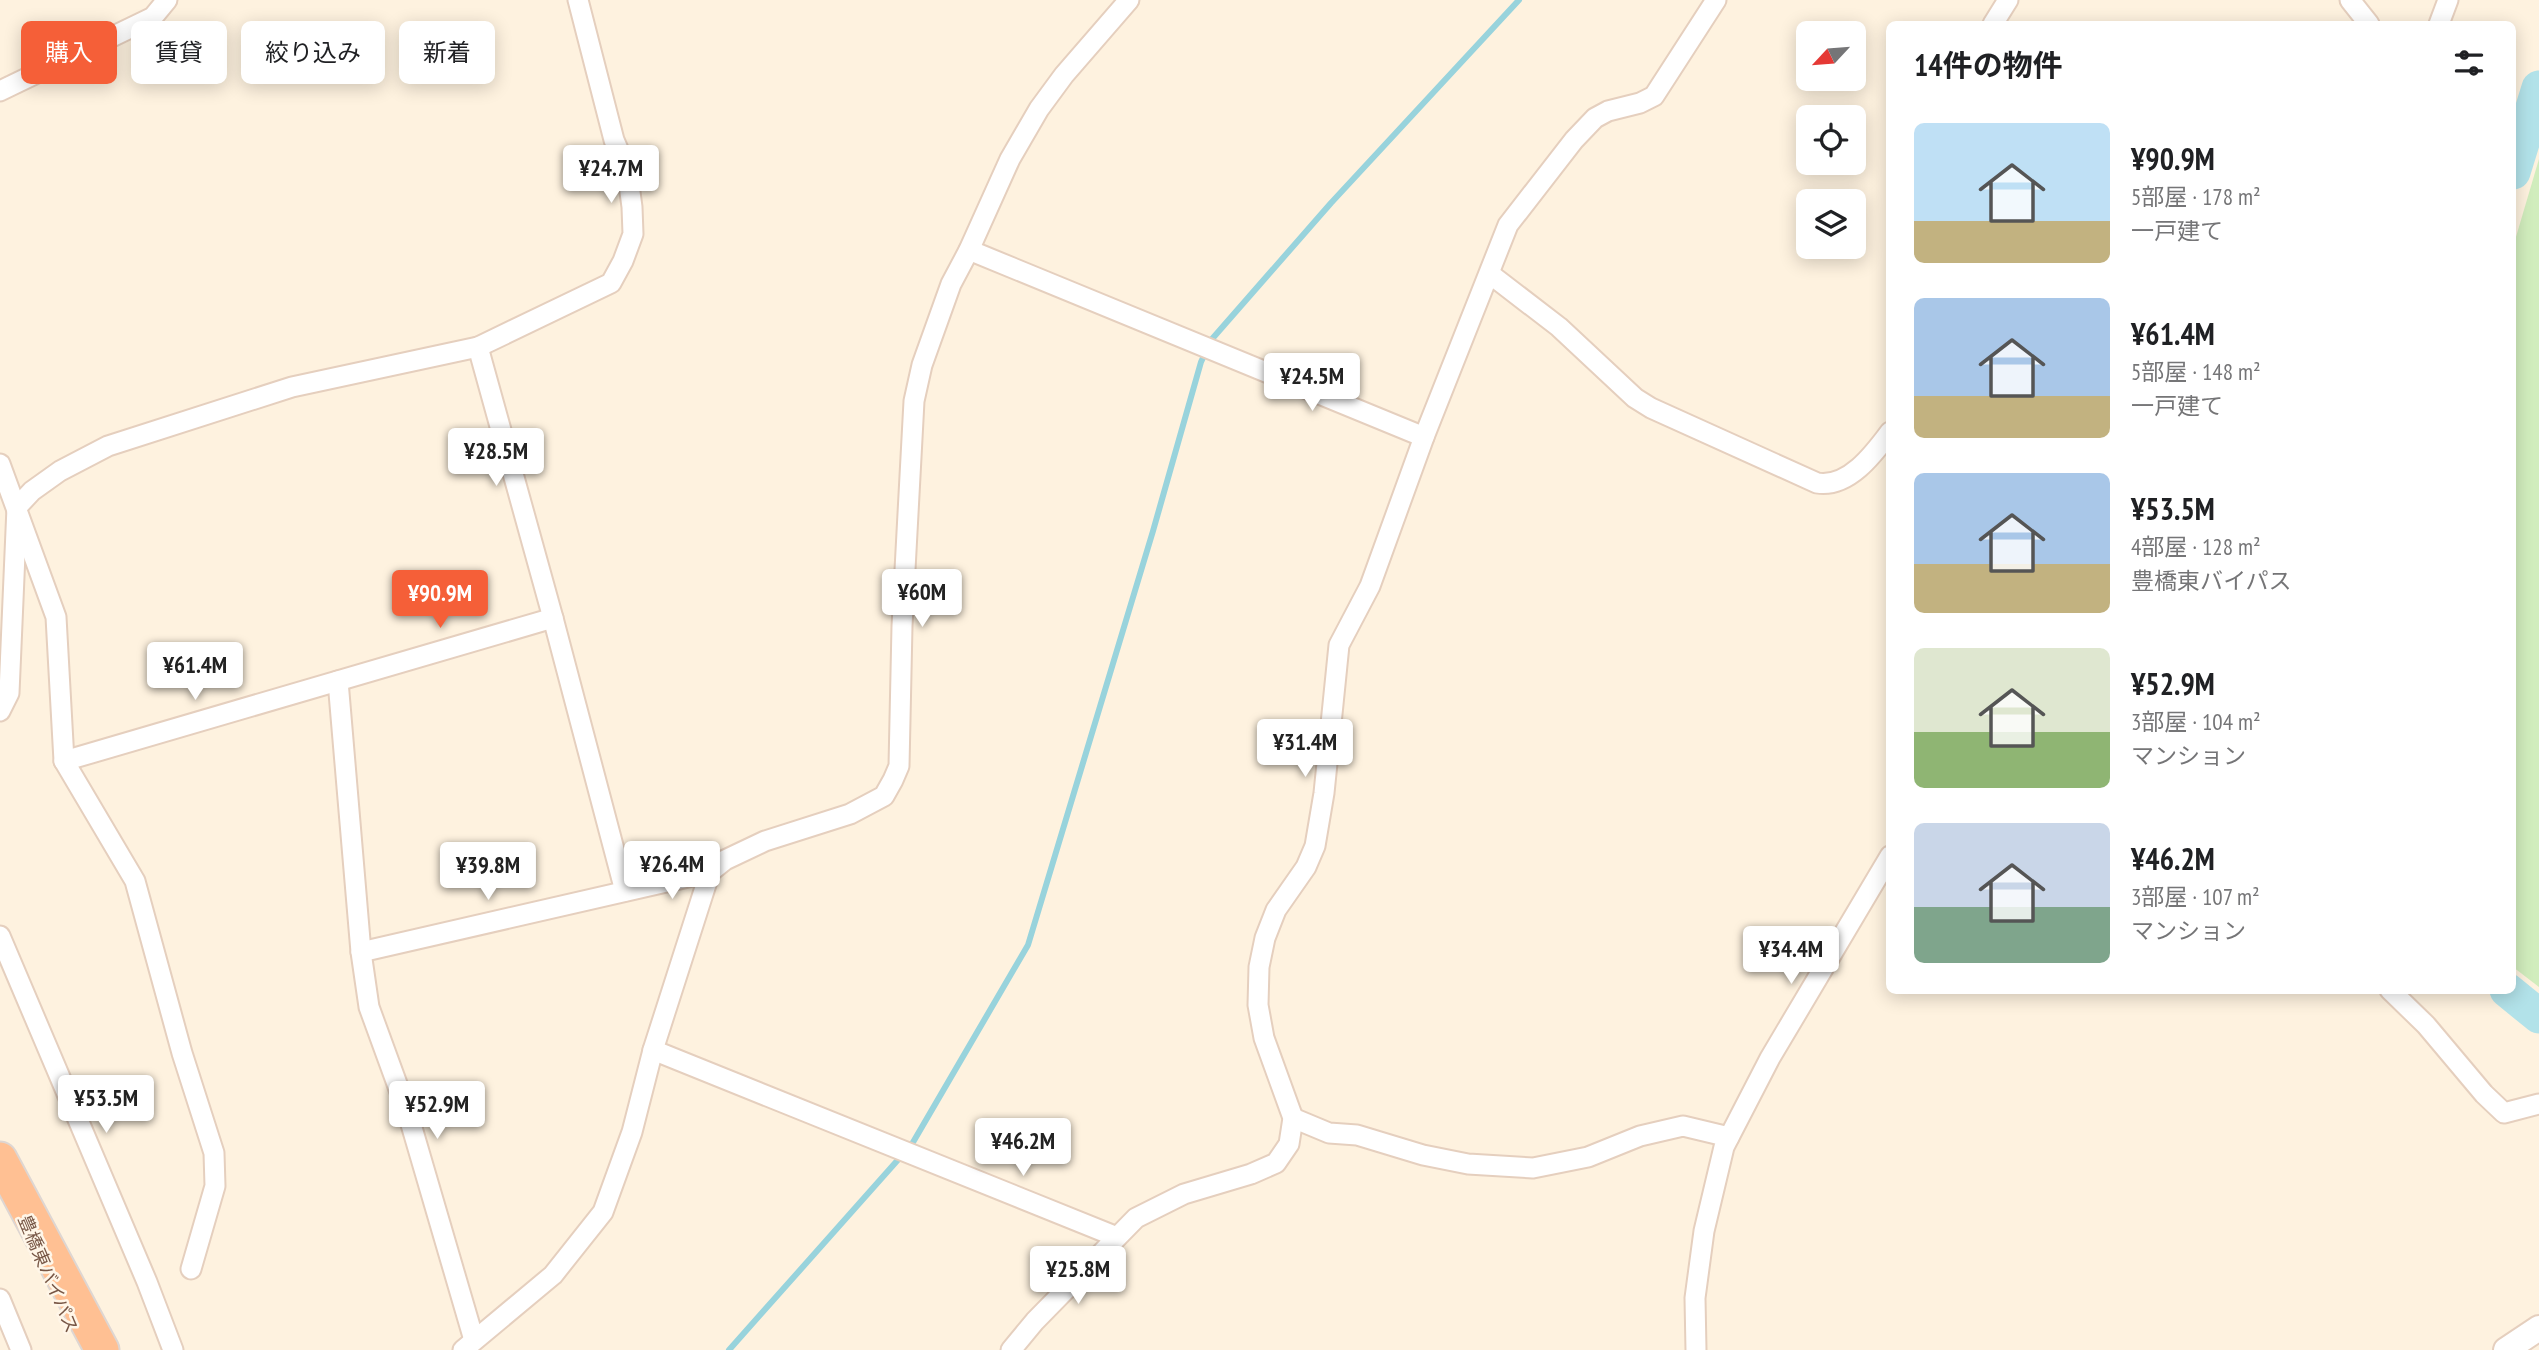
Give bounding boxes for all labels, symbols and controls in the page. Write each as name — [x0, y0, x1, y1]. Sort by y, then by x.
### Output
chip: 購入 — [21, 21, 117, 84]
chip: 賃貸 — [131, 21, 227, 84]
chip: 絞り込み — [241, 21, 385, 84]
chip: 新着 — [399, 21, 495, 84]
north arrow — [1796, 21, 1866, 91]
map controls — [1796, 21, 1866, 259]
icon: filters — [2450, 44, 2488, 82]
text: 14件の物件 — [1914, 45, 2063, 84]
button: locate — [1796, 105, 1866, 175]
text: ¥90.9M — [2131, 139, 2215, 178]
pin: ¥24.7M — [554, 146, 668, 205]
icon: home — [1970, 151, 2054, 235]
text: ¥24.7M — [579, 153, 643, 182]
text: 5部屋 · 178 m² — [2131, 182, 2261, 211]
button: layers — [1796, 189, 1866, 259]
text: 一戸建て — [2131, 216, 2223, 245]
text: ¥61.4M — [2131, 314, 2215, 353]
icon: home — [1970, 326, 2054, 410]
pin: ¥24.5M — [1255, 354, 1369, 413]
text: 5部屋 · 148 m² — [2131, 357, 2261, 386]
text: ¥24.5M — [1280, 361, 1344, 390]
text: 一戸建て — [2131, 391, 2223, 420]
pin: ¥28.5M — [439, 428, 553, 488]
text: ¥28.5M — [464, 436, 528, 465]
text: ¥53.5M — [2131, 489, 2215, 528]
icon: home — [1970, 501, 2054, 585]
text: 4部屋 · 128 m² — [2131, 532, 2261, 561]
text: 豊橋東バイパス — [2131, 566, 2292, 595]
pin: ¥90.9M — [383, 570, 497, 630]
pin: ¥60M — [881, 570, 963, 629]
text: ¥60M — [898, 577, 946, 606]
text: ¥90.9M — [408, 578, 472, 607]
pin: ¥61.4M — [138, 642, 252, 702]
text: ¥61.4M — [163, 650, 227, 679]
text: ¥52.9M — [2131, 664, 2215, 703]
icon: home — [1970, 676, 2054, 760]
text: 3部屋 · 104 m² — [2131, 707, 2261, 736]
pin: ¥31.4M — [1248, 720, 1362, 779]
text: ¥31.4M — [1273, 727, 1337, 756]
text: マンション — [2131, 741, 2246, 770]
text: ¥46.2M — [2131, 839, 2215, 878]
pin: ¥39.8M — [431, 842, 545, 902]
pin: ¥26.4M — [615, 842, 729, 901]
text: ¥26.4M — [640, 849, 704, 878]
text: ¥39.8M — [456, 850, 520, 879]
icon: home — [1970, 851, 2054, 935]
text: 3部屋 · 107 m² — [2131, 882, 2260, 911]
text: マンション — [2131, 916, 2246, 945]
pin: ¥34.4M — [1734, 926, 1848, 986]
text: ¥34.4M — [1759, 934, 1823, 963]
pin: ¥53.5M — [49, 1076, 163, 1135]
pin: ¥52.9M — [380, 1082, 494, 1141]
text: ¥53.5M — [74, 1083, 138, 1112]
text: ¥52.9M — [405, 1089, 469, 1118]
pin: ¥46.2M — [966, 1118, 1080, 1178]
text: ¥46.2M — [991, 1126, 1055, 1155]
street label: 豊橋東バイパス — [13, 1211, 84, 1336]
pin: ¥25.8M — [1021, 1246, 1135, 1306]
text: ¥25.8M — [1046, 1254, 1110, 1283]

